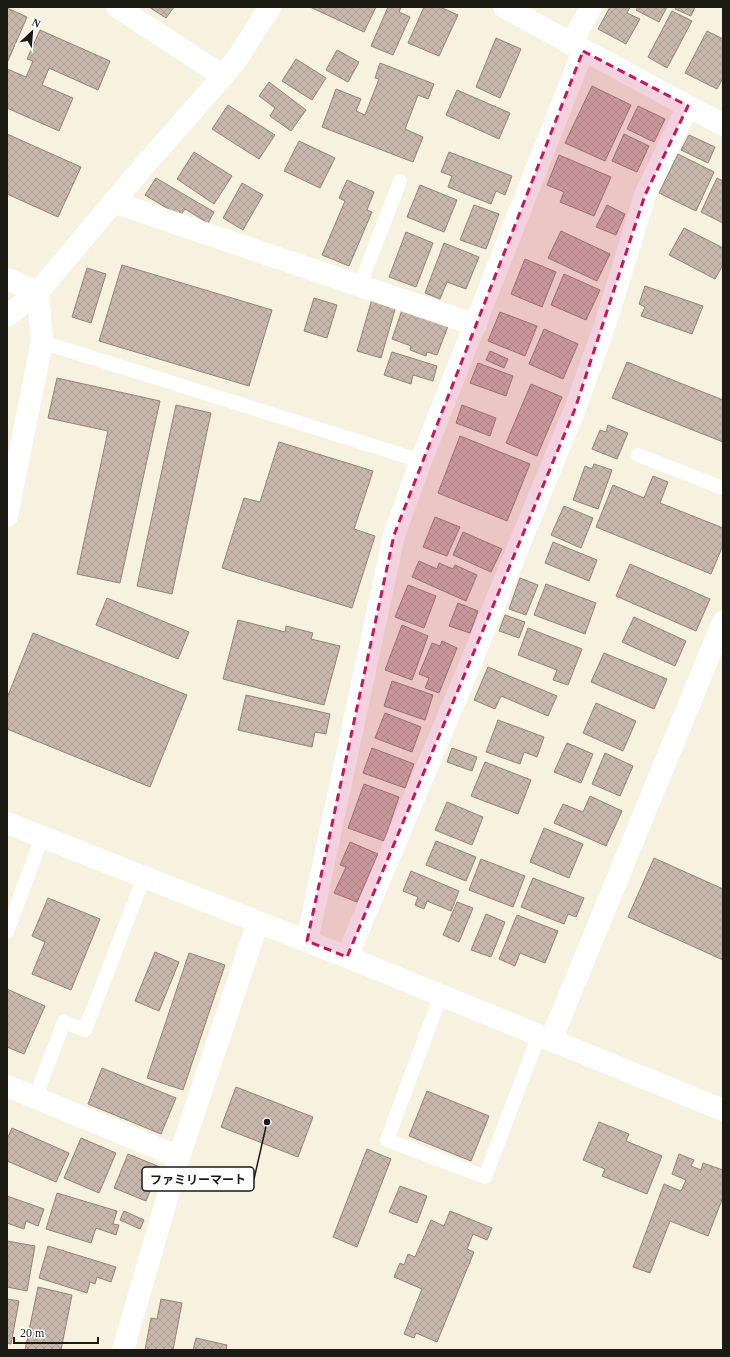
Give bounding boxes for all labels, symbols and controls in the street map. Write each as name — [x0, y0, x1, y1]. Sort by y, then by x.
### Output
north arrow — [12, 12, 52, 52]
text: N — [30, 16, 43, 30]
callout: ファミリーマート — [142, 1167, 254, 1191]
text: ファミリーマート — [150, 1173, 246, 1187]
scale bar — [14, 1319, 98, 1345]
text: 20 m — [20, 1326, 45, 1340]

